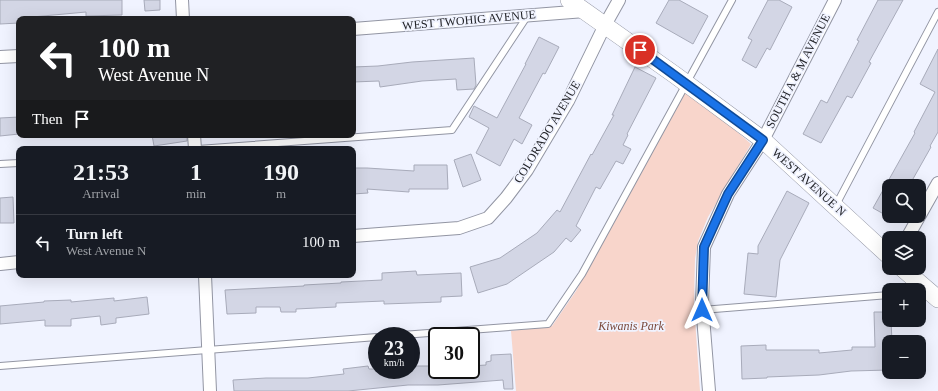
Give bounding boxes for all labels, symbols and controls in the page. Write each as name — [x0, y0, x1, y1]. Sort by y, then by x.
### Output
street label: WEST TWOHIG AVENUE — [402, 7, 536, 33]
street label: SOUTH A & M AVENUE — [763, 11, 833, 131]
icon: left — [32, 32, 84, 84]
text: 100 m — [98, 32, 170, 63]
pin — [623, 33, 657, 67]
icon: arrive — [629, 39, 651, 61]
text: West Avenue N — [98, 65, 209, 85]
street label: COLORADO AVENUE — [511, 78, 583, 186]
icon: arrive — [71, 108, 93, 130]
text: Then — [32, 111, 63, 127]
street label: WEST AVENUE N — [769, 145, 849, 219]
text: 21:53 — [73, 159, 129, 185]
text: 1 — [190, 159, 202, 185]
text: 190 — [263, 159, 299, 185]
map controls — [882, 179, 926, 379]
button: search — [882, 179, 926, 223]
text: Arrival — [82, 186, 120, 201]
text: min — [186, 186, 206, 201]
text: m — [276, 186, 286, 201]
text: Turn left — [66, 226, 123, 242]
button: layers — [882, 231, 926, 275]
icon: left — [32, 232, 54, 254]
text: 100 m — [302, 234, 340, 250]
text: West Avenue N — [66, 243, 146, 258]
button: + — [882, 283, 926, 327]
position arrow — [681, 289, 723, 331]
park label: Kiwanis Park — [597, 319, 665, 333]
speed limit sign: 30 — [428, 327, 480, 379]
button: − — [882, 335, 926, 379]
text: 23 — [384, 337, 404, 359]
text: km/h — [384, 357, 404, 368]

